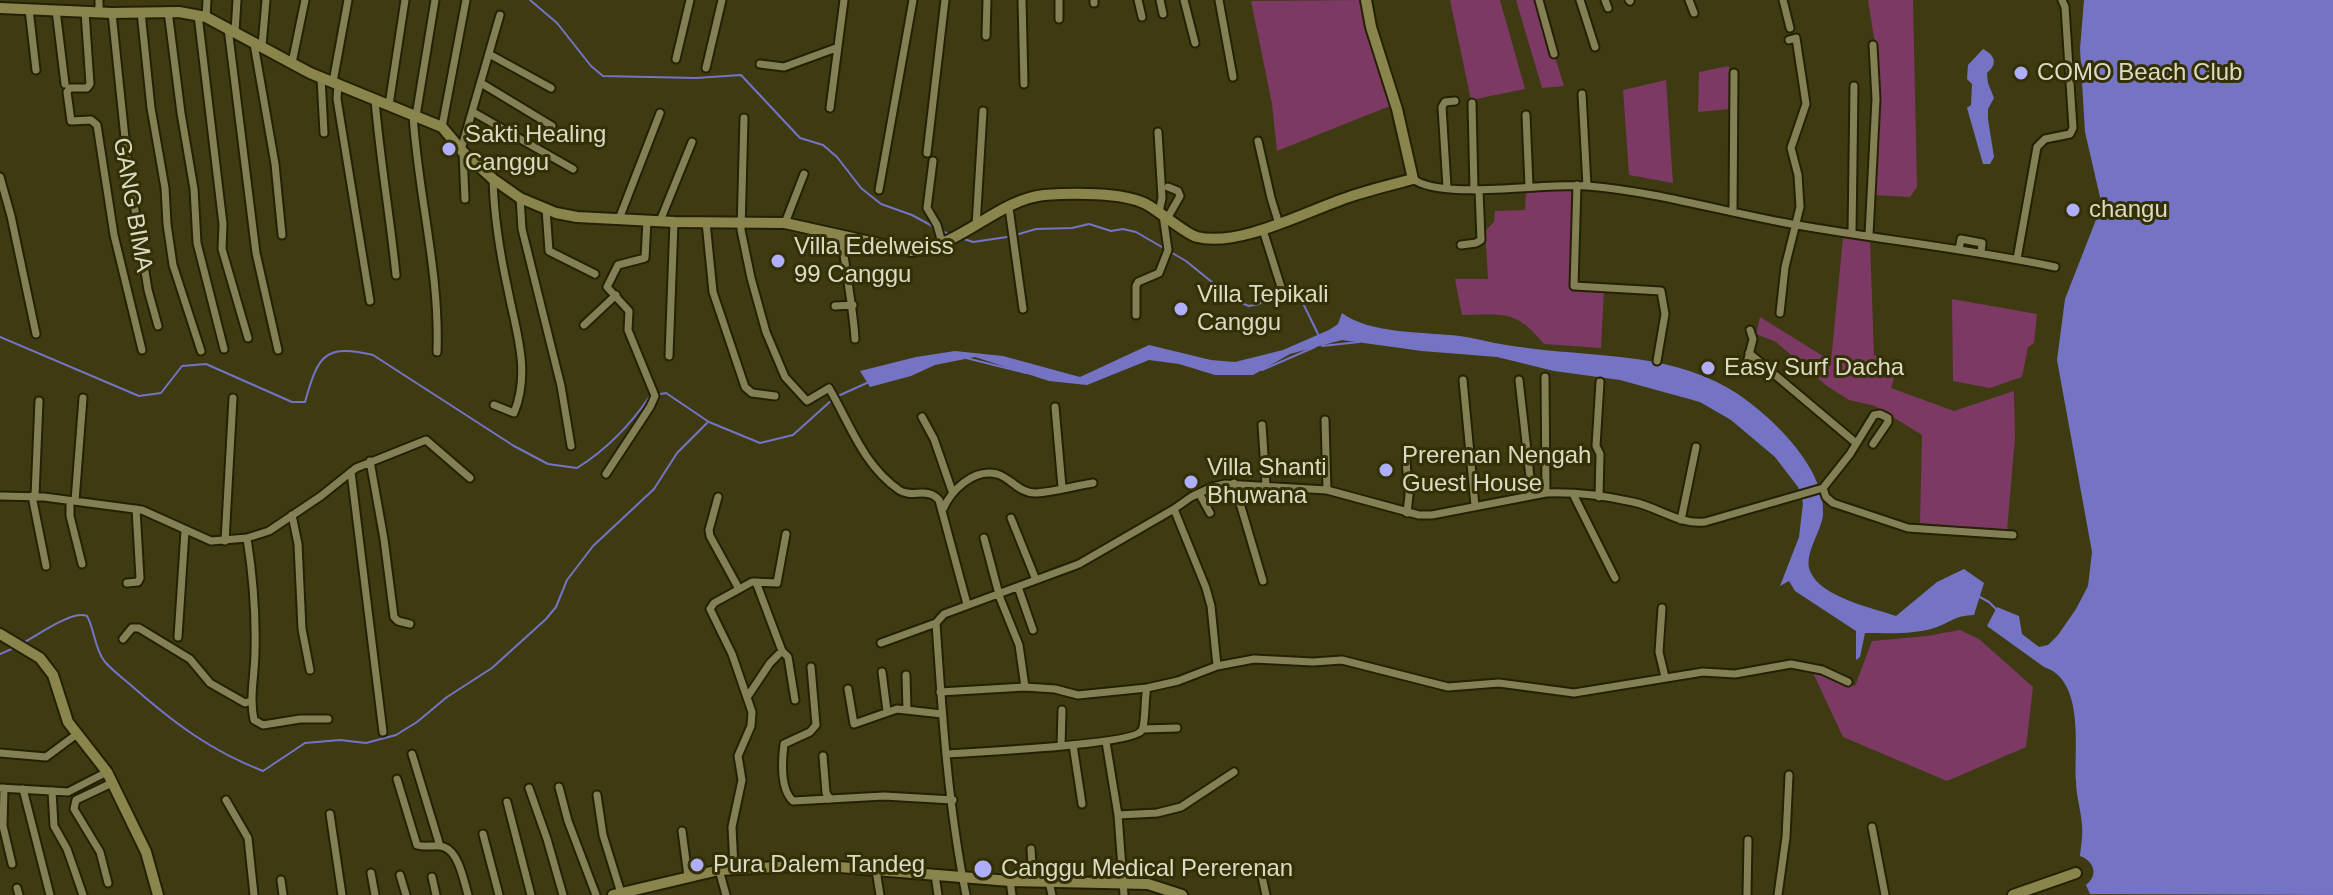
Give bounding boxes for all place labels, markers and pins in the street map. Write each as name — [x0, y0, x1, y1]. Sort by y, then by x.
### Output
place label: COMO Beach Club — [2037, 59, 2242, 87]
marker: COMO Beach Club — [2012, 64, 2030, 82]
place label: Sakti Healing Canggu — [465, 121, 606, 177]
marker: Sakti Healing Canggu — [440, 140, 458, 158]
place label: changu — [2089, 196, 2168, 224]
marker: changu — [2064, 201, 2082, 219]
place label: Villa Edelweiss 99 Canggu — [794, 233, 954, 289]
marker: Villa Edelweiss 99 Canggu — [769, 252, 787, 270]
place label: Villa Tepikali Canggu — [1197, 281, 1329, 337]
marker: Villa Tepikali Canggu — [1172, 300, 1190, 318]
place label: Easy Surf Dacha — [1724, 354, 1904, 382]
marker: Easy Surf Dacha — [1699, 359, 1717, 377]
place label: Prerenan Nengah Guest House — [1402, 442, 1591, 498]
place label: Villa Shanti Bhuwana — [1207, 454, 1327, 510]
marker: Prerenan Nengah Guest House — [1377, 461, 1395, 479]
marker: Villa Shanti Bhuwana — [1182, 473, 1200, 491]
place label: Pura Dalem Tandeg — [713, 851, 925, 879]
place label: Canggu Medical Pererenan — [1001, 855, 1293, 883]
marker: Pura Dalem Tandeg — [688, 856, 706, 874]
marker: Canggu Medical Pererenan — [972, 858, 994, 880]

